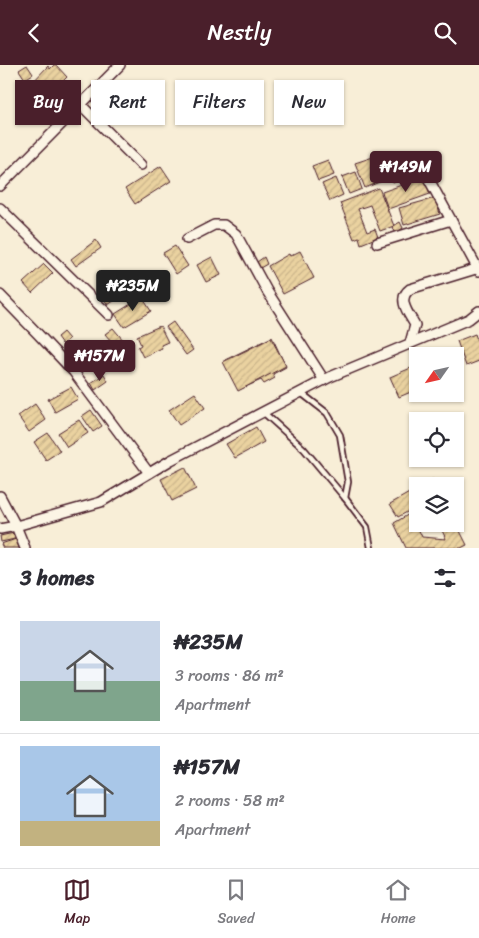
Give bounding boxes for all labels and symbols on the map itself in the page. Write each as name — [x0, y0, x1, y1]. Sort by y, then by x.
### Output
pin: ₦149M — [371, 151, 441, 193]
pin: ₦235M — [98, 269, 168, 312]
pin: ₦157M — [65, 339, 135, 382]
north arrow — [409, 347, 464, 403]

